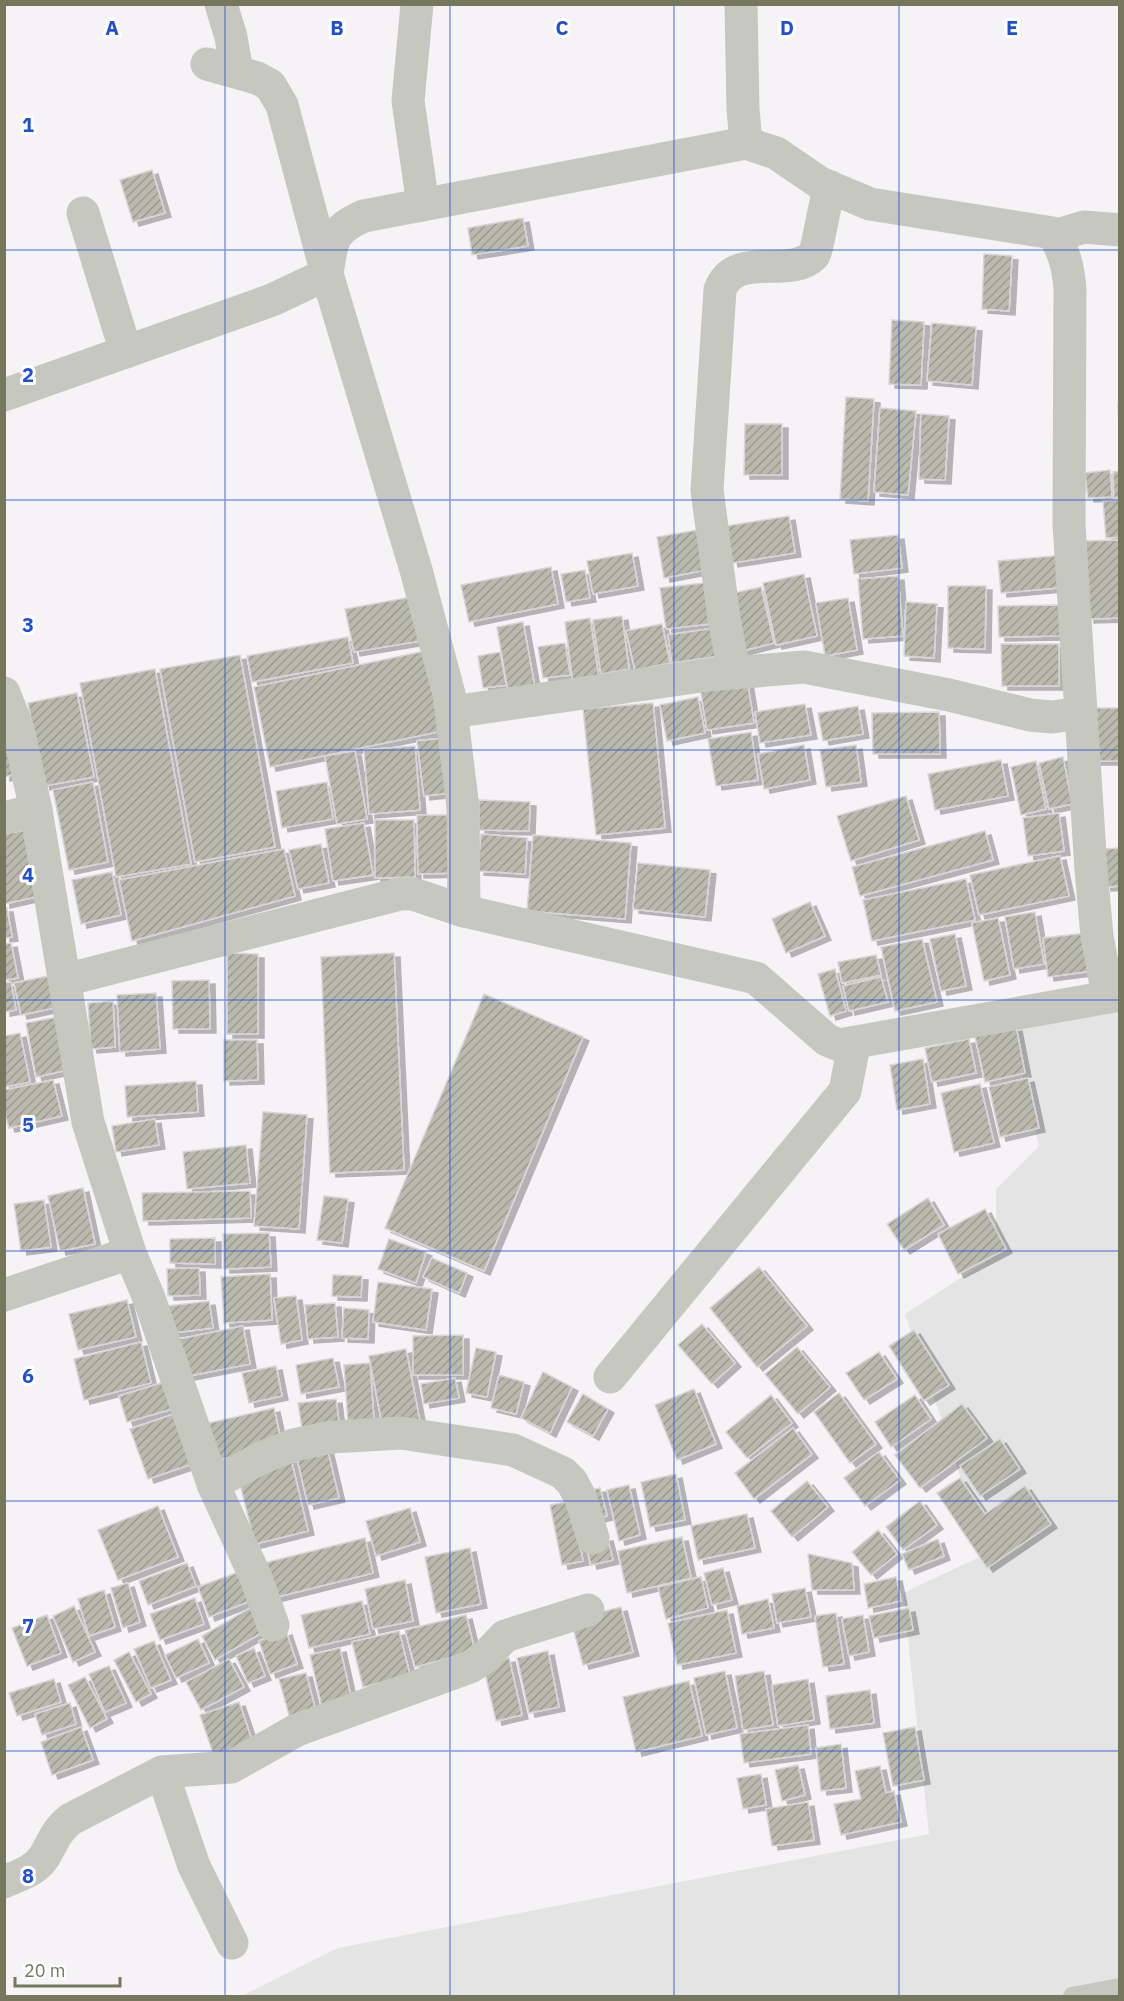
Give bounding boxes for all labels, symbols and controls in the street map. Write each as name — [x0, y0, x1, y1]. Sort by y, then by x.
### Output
text: A — [105, 14, 119, 41]
text: B — [330, 14, 344, 41]
text: C — [555, 14, 569, 41]
text: D — [780, 14, 794, 41]
text: E — [1006, 14, 1018, 41]
text: 1 — [22, 111, 34, 138]
text: 2 — [22, 361, 34, 388]
text: 3 — [22, 611, 34, 638]
text: 4 — [22, 861, 34, 888]
text: 5 — [22, 1111, 34, 1138]
text: 6 — [22, 1362, 34, 1389]
text: 7 — [22, 1612, 34, 1639]
text: 8 — [22, 1862, 34, 1889]
scale bar — [15, 1950, 120, 1988]
text: 20 m — [24, 1959, 66, 1982]

